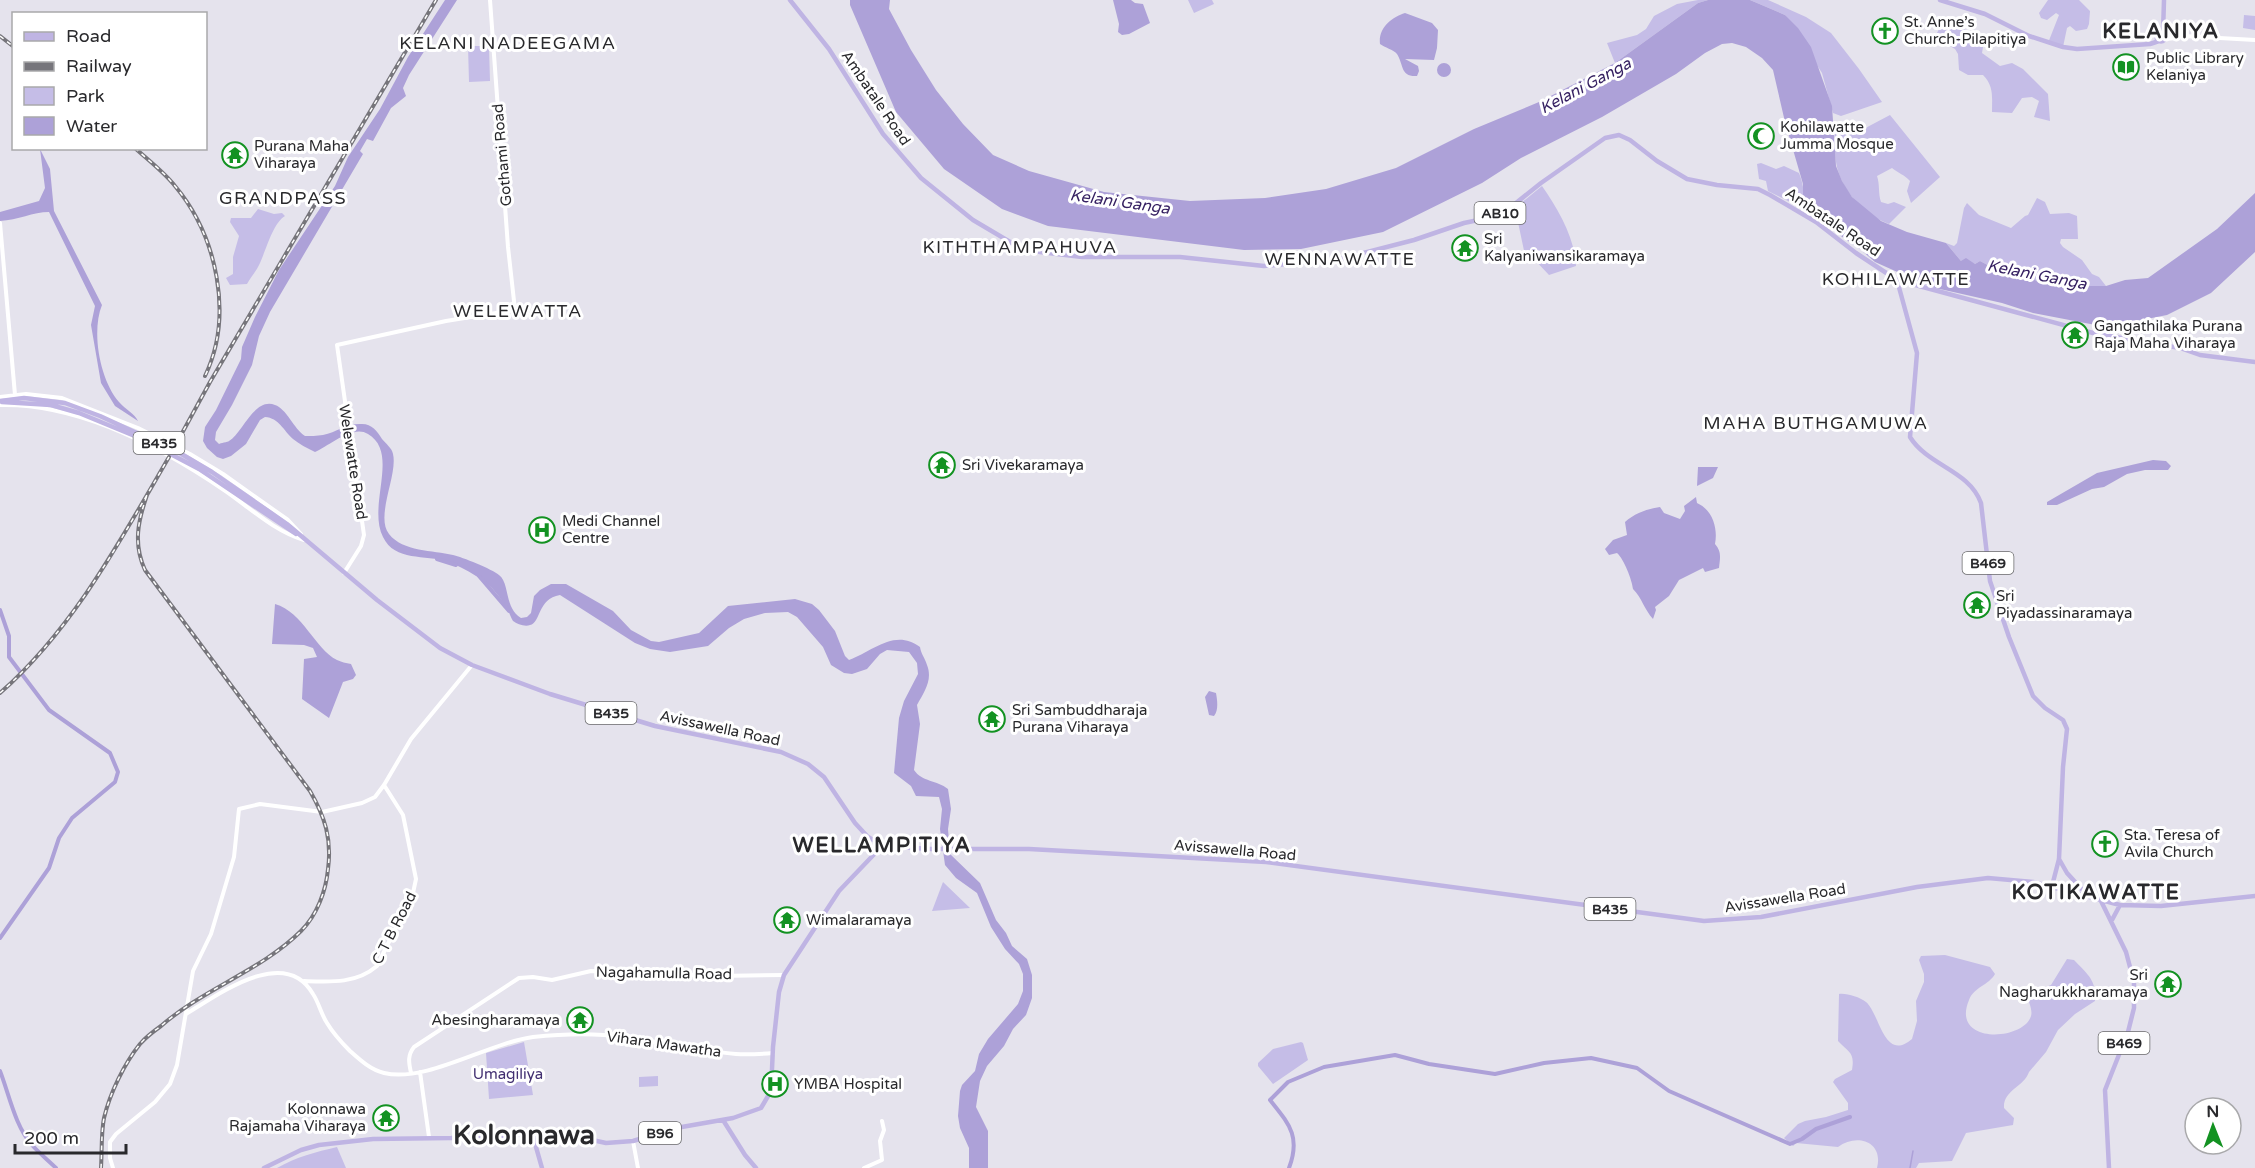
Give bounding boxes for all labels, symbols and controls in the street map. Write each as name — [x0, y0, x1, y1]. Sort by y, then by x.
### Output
legend — [12, 12, 207, 150]
place label: St. Anne’s Church-Pilapitiya — [1904, 13, 2026, 48]
church icon: St. Anne’s Church-Pilapitiya — [1870, 16, 1900, 46]
district label: KELANIYA — [2102, 19, 2220, 44]
text: Road — [66, 25, 111, 47]
district label: KELANI NADEEGAMA — [399, 32, 617, 54]
street label: Ambatale Road — [838, 47, 914, 149]
place label: Public Library Kelaniya — [2146, 49, 2244, 84]
library icon: Public Library Kelaniya — [2111, 52, 2141, 82]
water label: Kelani Ganga — [1536, 53, 1635, 118]
text: Railway — [66, 55, 132, 77]
text: Park — [66, 85, 105, 107]
street label: Gothami Road — [489, 103, 515, 207]
text: Water — [66, 115, 117, 137]
place label: Kohilawatte Jumma Mosque — [1780, 118, 1894, 153]
mosque icon: Kohilawatte Jumma Mosque — [1746, 121, 1776, 151]
place label: Purana Maha Viharaya — [254, 137, 349, 172]
temple icon: Purana Maha Viharaya — [220, 140, 250, 170]
street label: Ambatale Road — [1782, 184, 1884, 260]
water label: Kelani Ganga — [1069, 185, 1172, 219]
district label: GRANDPASS — [219, 187, 347, 209]
road number: AB10 — [1474, 202, 1526, 224]
place label: Sri Kalyaniwansikaramaya — [1484, 230, 1645, 265]
temple icon: Sri Kalyaniwansikaramaya — [1450, 233, 1480, 263]
district label: KITHTHAMPAHUVA — [922, 236, 1118, 258]
district label: WENNAWATTE — [1265, 248, 1415, 270]
water label: Kelani Ganga — [1986, 256, 2089, 295]
district label: KOHILAWATTE — [1822, 268, 1970, 290]
district label: WELEWATTA — [453, 300, 583, 322]
place label: Gangathilaka Purana Raja Maha Viharaya — [2094, 317, 2243, 352]
temple icon: Gangathilaka Purana Raja Maha Viharaya — [2060, 320, 2090, 350]
street label: Welewatte Road — [335, 403, 371, 521]
district label: MAHA BUTHGAMUWA — [1703, 412, 1929, 434]
road number: B435 — [134, 432, 184, 454]
temple icon: Sri Vivekaramaya — [927, 450, 957, 480]
place label: Sri Vivekaramaya — [962, 456, 1084, 474]
place label: Medi Channel Centre — [562, 512, 660, 547]
hospital icon: Medi Channel Centre — [527, 515, 557, 545]
road number: B469 — [1962, 552, 2014, 574]
place label: Sri Piyadassinaramaya — [1996, 587, 2132, 622]
temple icon: Sri Piyadassinaramaya — [1962, 590, 1992, 620]
place label: Sri Sambuddharaja Purana Viharaya — [1012, 701, 1147, 736]
road number: B435 — [586, 702, 636, 724]
temple icon: Sri Sambuddharaja Purana Viharaya — [977, 704, 1007, 734]
street label: Avissawella Road — [658, 706, 782, 750]
place label: Sta. Teresa of Avila Church — [2124, 826, 2220, 861]
church icon: Sta. Teresa of Avila Church — [2090, 829, 2120, 859]
district label: WELLAMPITIYA — [792, 833, 972, 858]
street label: Avissawella Road — [1173, 836, 1297, 864]
street label: Avissawella Road — [1723, 880, 1847, 916]
district label: KOTIKAWATTE — [2011, 880, 2181, 905]
street label: C T B Road — [368, 889, 420, 967]
road number: B435 — [1584, 898, 1636, 920]
temple icon: Wimalaramaya — [772, 905, 802, 935]
place label: Wimalaramaya — [806, 911, 912, 929]
street label: Nagahamulla Road — [596, 963, 732, 983]
place label: Sri Nagharukkharamaya — [1999, 966, 2148, 1001]
temple icon: Sri Nagharukkharamaya — [2153, 969, 2183, 999]
temple icon: Abesingharamaya — [565, 1005, 595, 1035]
place label: Abesingharamaya — [431, 1011, 560, 1029]
street label: Vihara Mawatha — [605, 1027, 723, 1061]
road number: B469 — [2098, 1032, 2150, 1054]
park label: Umagiliya — [473, 1065, 543, 1083]
hospital icon: YMBA Hospital — [760, 1069, 790, 1099]
place label: YMBA Hospital — [794, 1075, 902, 1093]
north arrow — [2183, 1096, 2243, 1156]
place label: Kolonnawa Rajamaha Viharaya — [229, 1100, 366, 1135]
text: N — [2206, 1102, 2219, 1122]
temple icon: Kolonnawa Rajamaha Viharaya — [371, 1103, 401, 1133]
scale bar — [15, 1117, 126, 1155]
district label: Kolonnawa — [453, 1119, 595, 1152]
road number: B96 — [639, 1122, 681, 1144]
text: 200 m — [24, 1127, 79, 1149]

